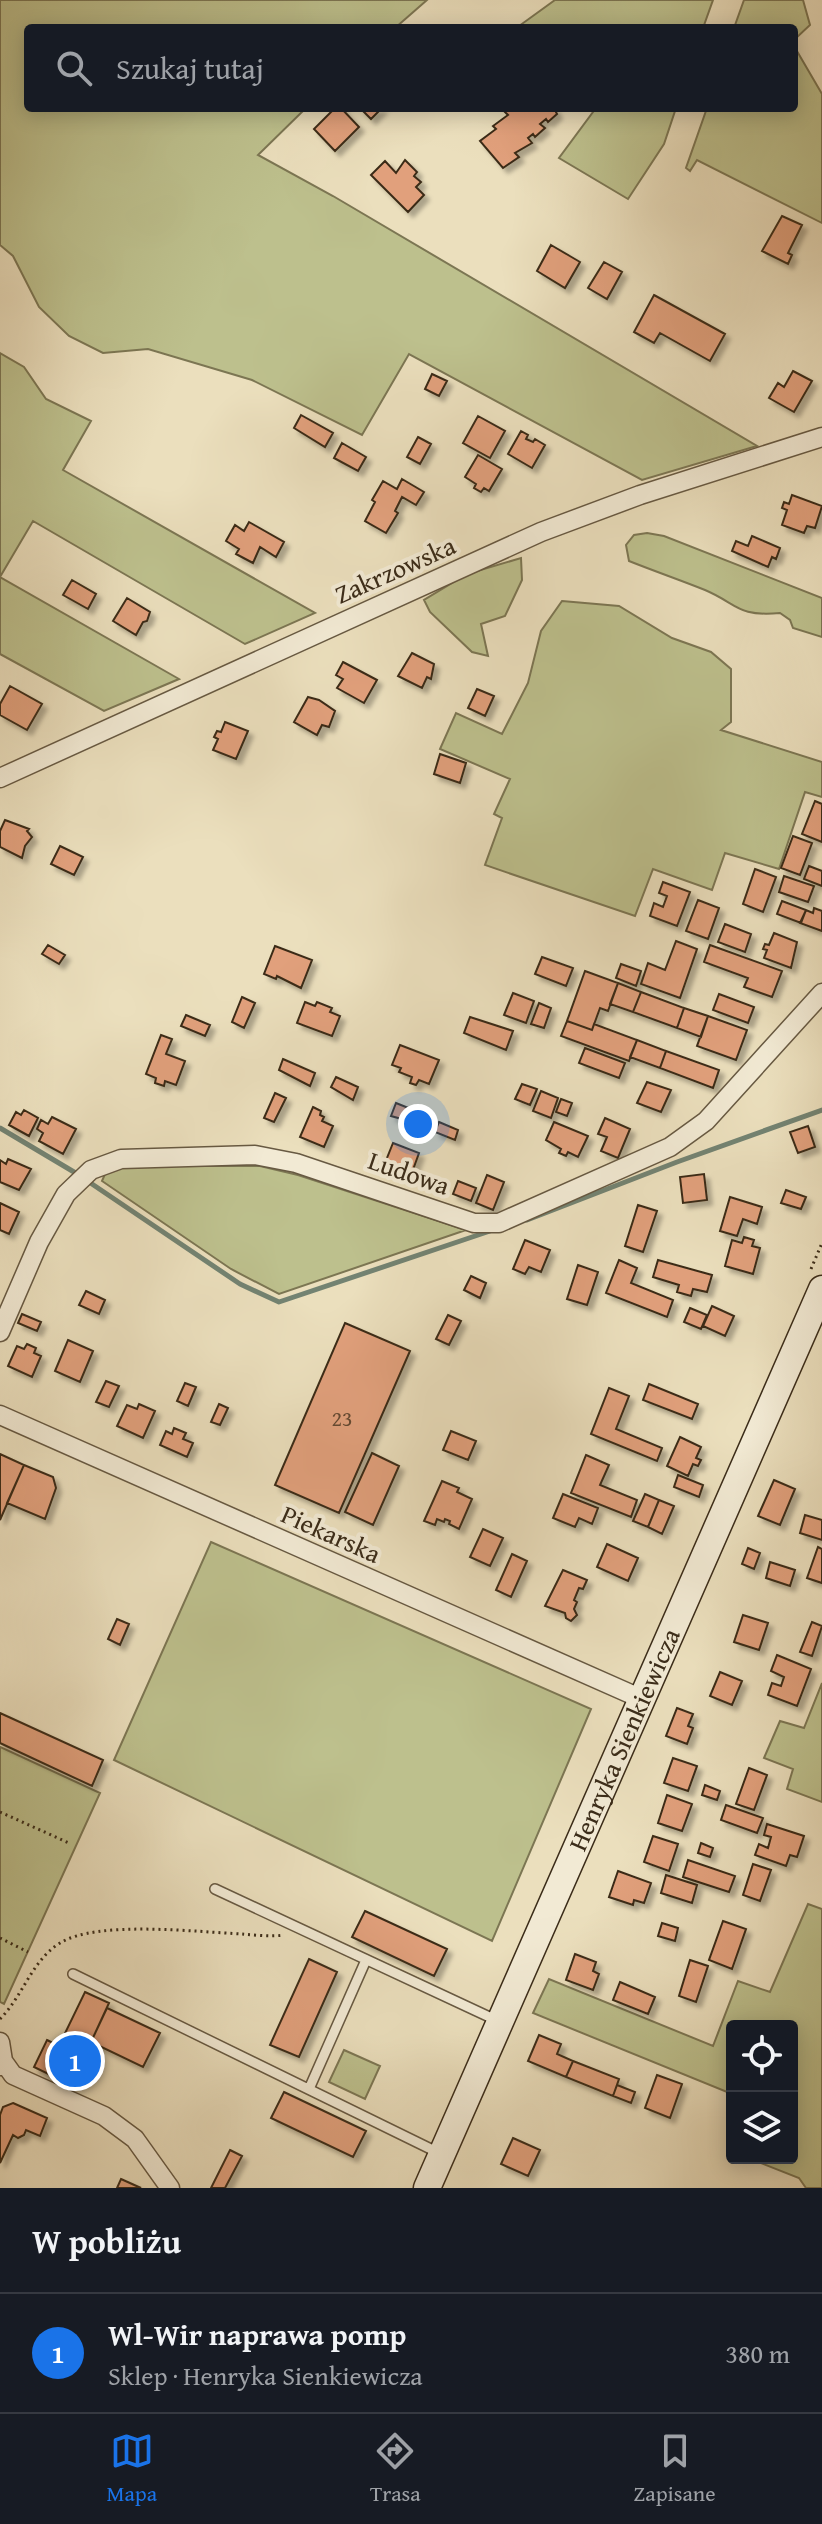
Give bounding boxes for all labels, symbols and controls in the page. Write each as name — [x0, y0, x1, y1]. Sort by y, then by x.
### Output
search box — [24, 24, 798, 112]
icon: search — [52, 46, 96, 90]
text: Szukaj tutaj — [116, 46, 264, 90]
street label: Zakrzowska — [328, 525, 462, 613]
your location — [398, 1104, 438, 1144]
street label: Ludowa — [363, 1140, 456, 1205]
house number: 23 — [331, 1402, 353, 1434]
street label: Piekarska — [275, 1494, 388, 1573]
street label: Henryka Sienkiewicza — [558, 1621, 690, 1857]
map controls — [726, 2020, 798, 2164]
button: locate — [726, 2020, 798, 2092]
pin: 1 — [49, 2031, 101, 2091]
button: layers — [726, 2092, 798, 2164]
text: W pobliżu — [32, 2216, 181, 2265]
text: Wl-Wir naprawa pomp — [108, 2312, 406, 2356]
text: 1 — [51, 2334, 65, 2373]
text: 380 m — [725, 2334, 790, 2373]
text: Sklep · Henryka Sienkiewicza — [108, 2356, 423, 2395]
tab: Mapa — [106, 2429, 157, 2509]
tab: Trasa — [370, 2429, 421, 2509]
tab: Zapisane — [634, 2429, 716, 2509]

